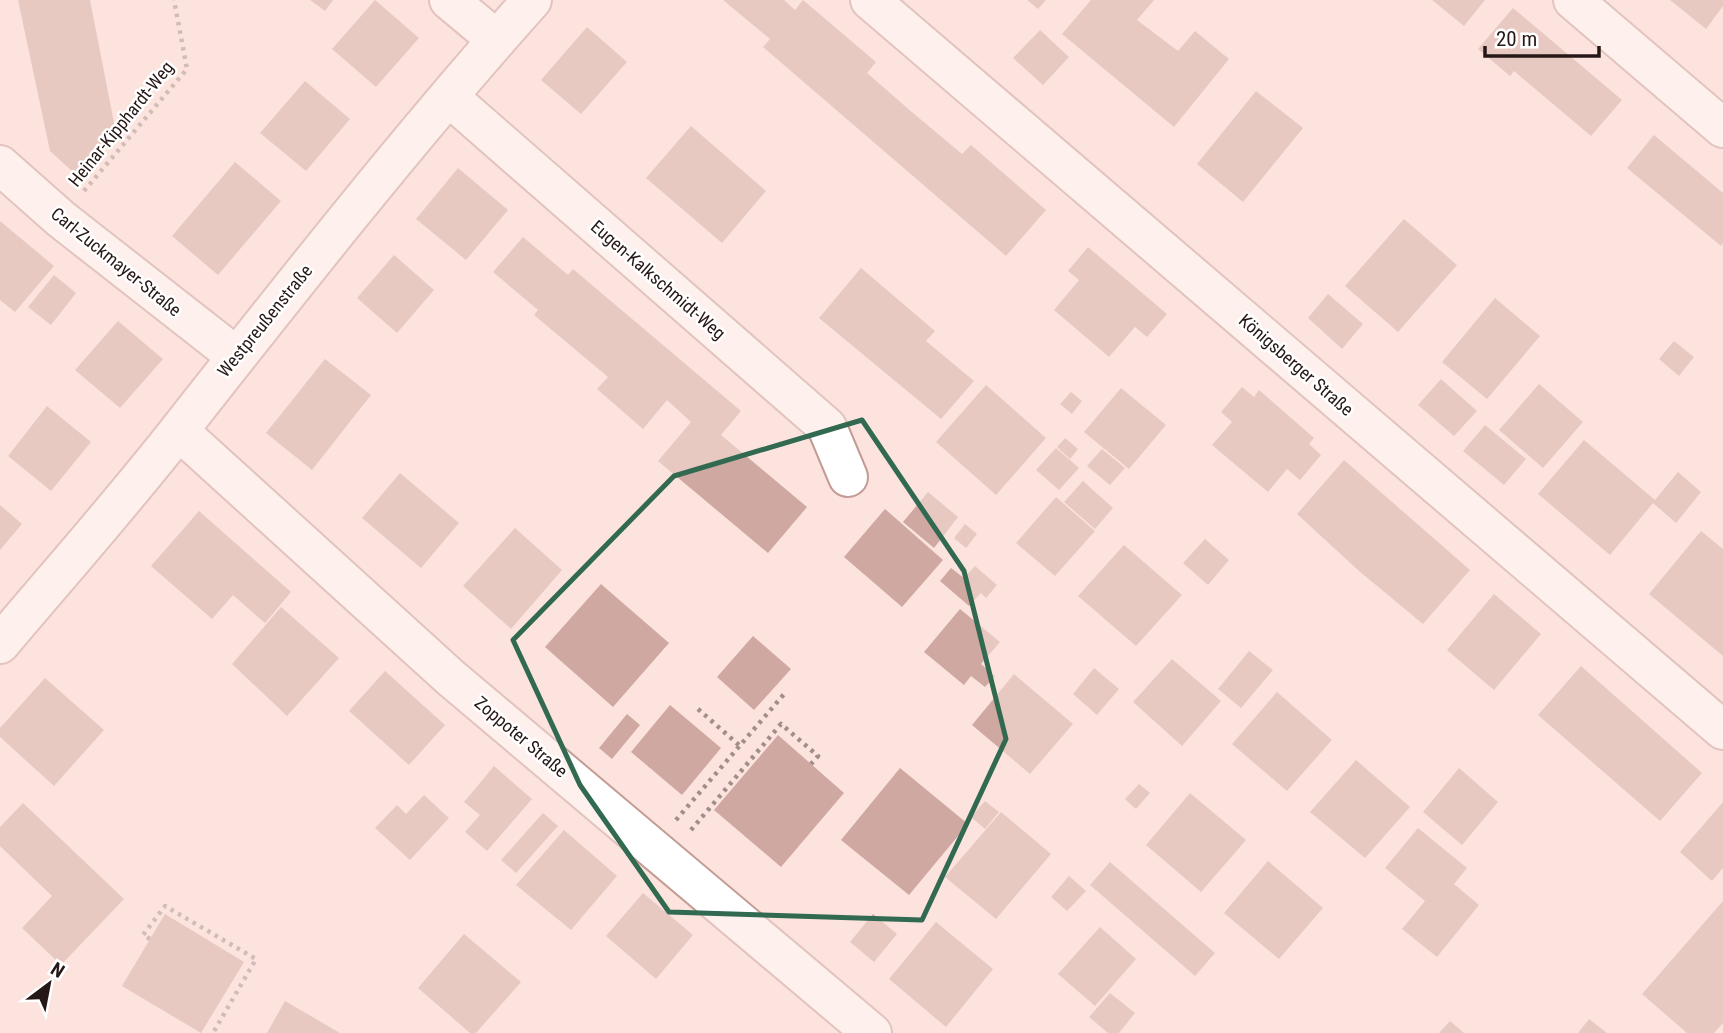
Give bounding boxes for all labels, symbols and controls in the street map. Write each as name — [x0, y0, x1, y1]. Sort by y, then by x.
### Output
scale bar — [1485, 14, 1599, 58]
text: 20 m — [1496, 27, 1537, 51]
street label: Heinar-Kipphardt-Weg — [64, 57, 177, 190]
street label: Carl-Zuckmayer-Straße — [47, 203, 186, 321]
street label: Eugen-Kalkschmidt-Weg — [587, 216, 730, 344]
street label: Westpreußenstraße — [213, 260, 316, 381]
street label: Königsberger Straße — [1235, 309, 1358, 420]
street label: Zoppoter Straße — [471, 692, 572, 782]
north arrow — [14, 949, 84, 1019]
text: N — [47, 957, 69, 983]

